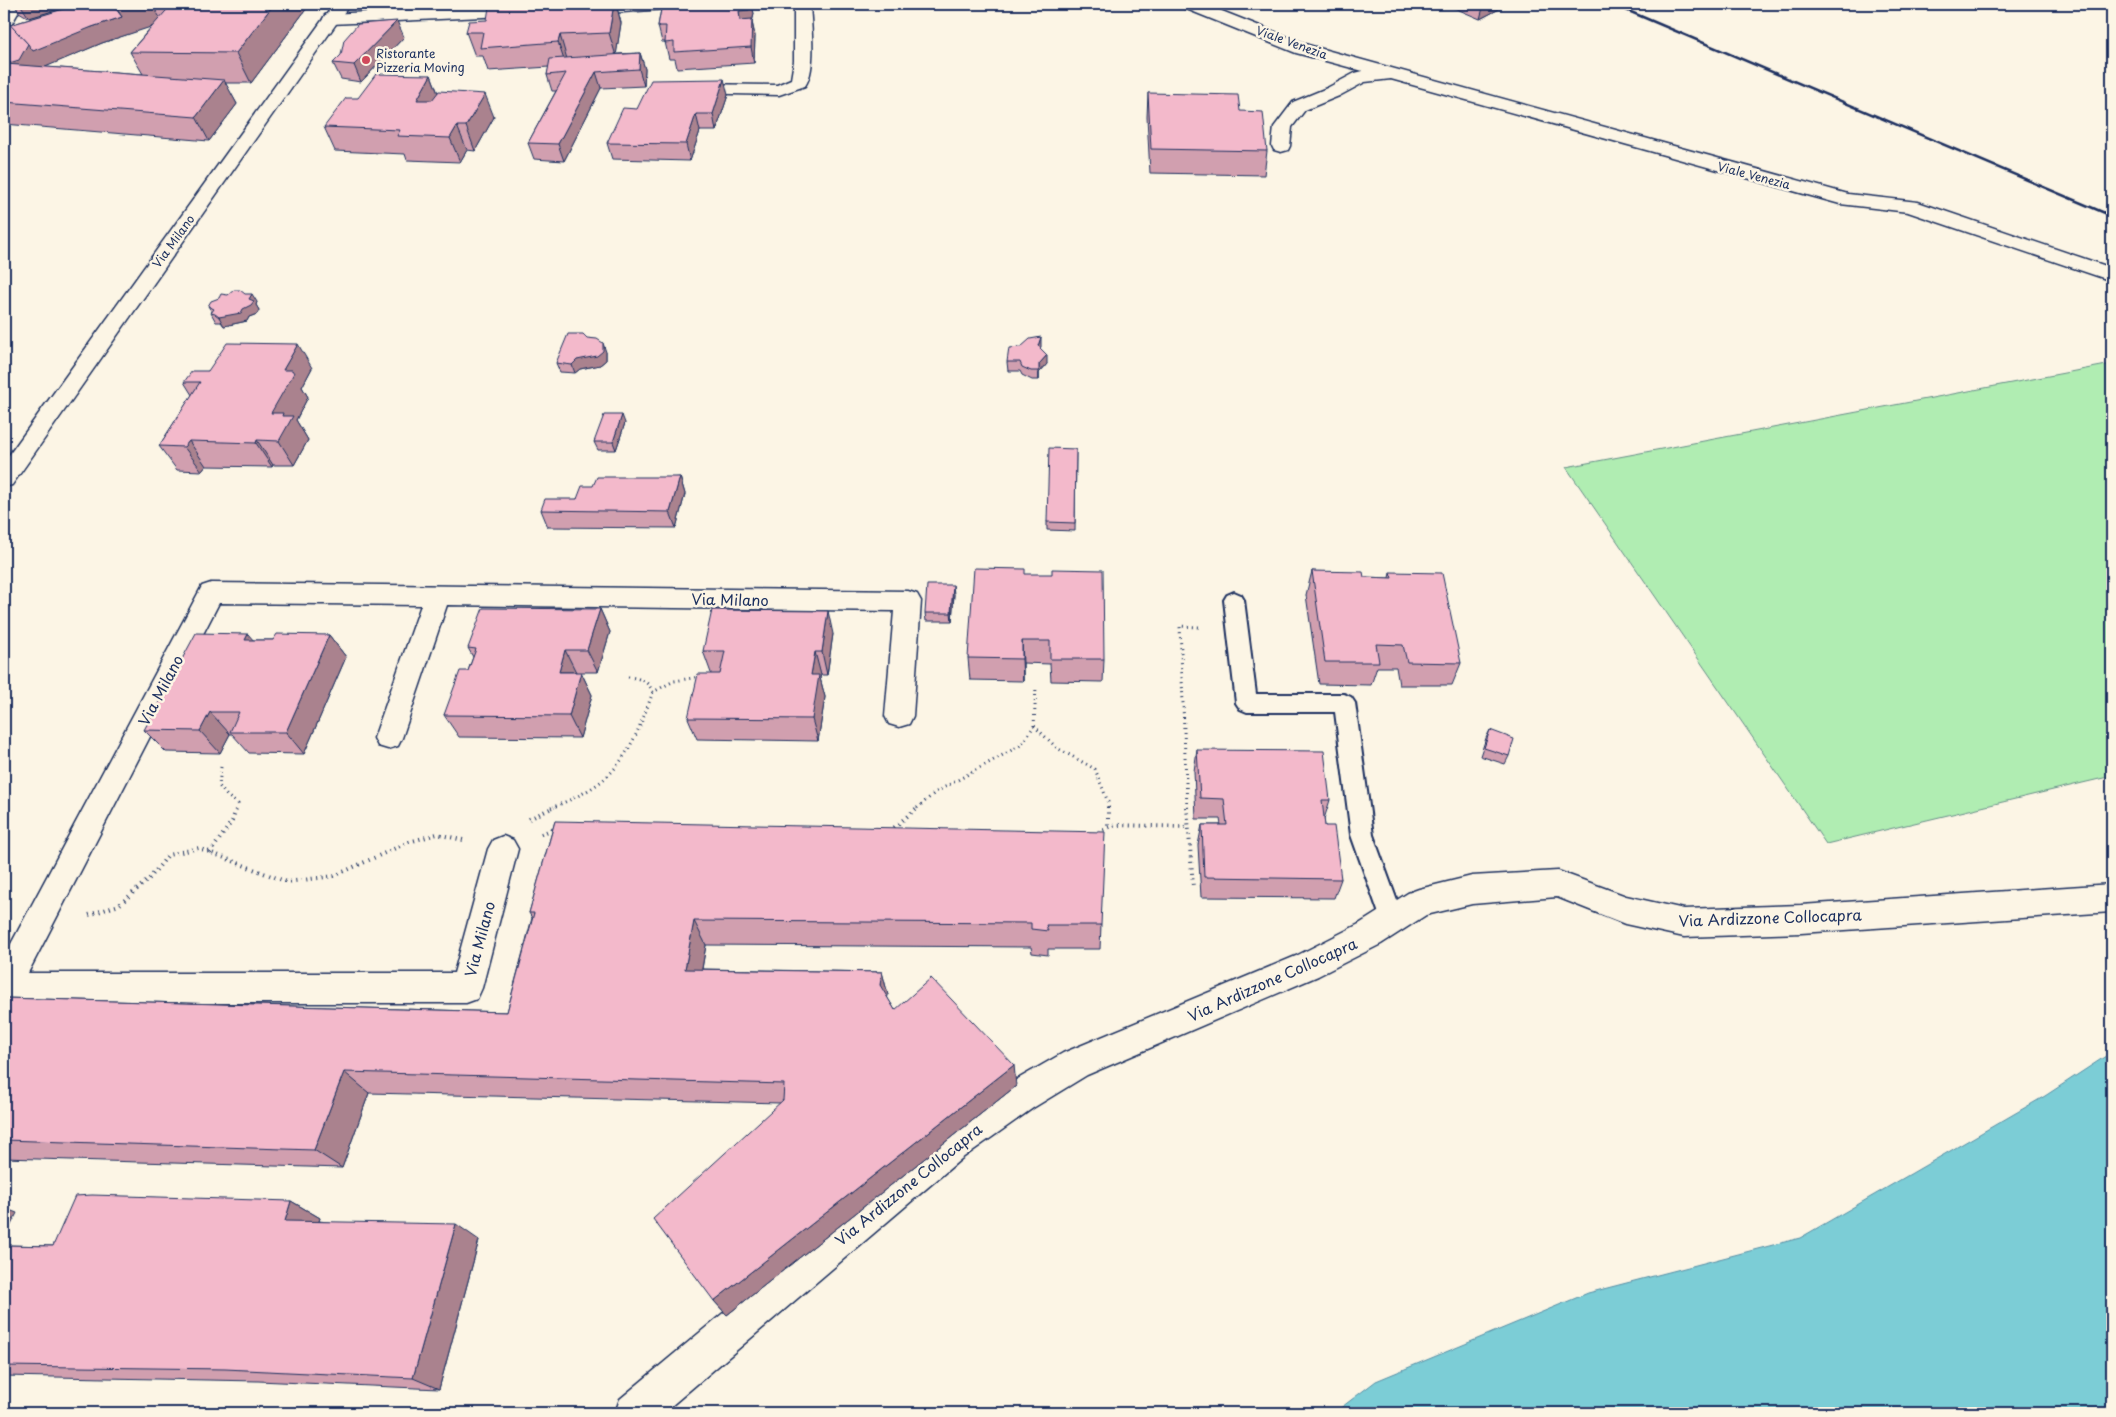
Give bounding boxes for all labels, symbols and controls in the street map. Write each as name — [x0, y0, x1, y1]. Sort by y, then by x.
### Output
street label: Viale Venezia — [1254, 21, 1331, 63]
place label: Ristorante Pizzeria Moving — [376, 44, 465, 76]
marker: Ristorante Pizzeria Moving — [360, 54, 372, 66]
street label: Viale Venezia — [1716, 157, 1793, 194]
street label: Via Milano — [147, 210, 199, 271]
street label: Via Milano — [691, 587, 769, 611]
street label: Via Milano — [132, 650, 188, 730]
street label: Via Milano — [458, 899, 500, 979]
street label: Via Ardizzone Collocapra — [1678, 902, 1863, 932]
street label: Via Ardizzone Collocapra — [1184, 931, 1361, 1027]
street label: Via Ardizzone Collocapra — [830, 1117, 987, 1251]

